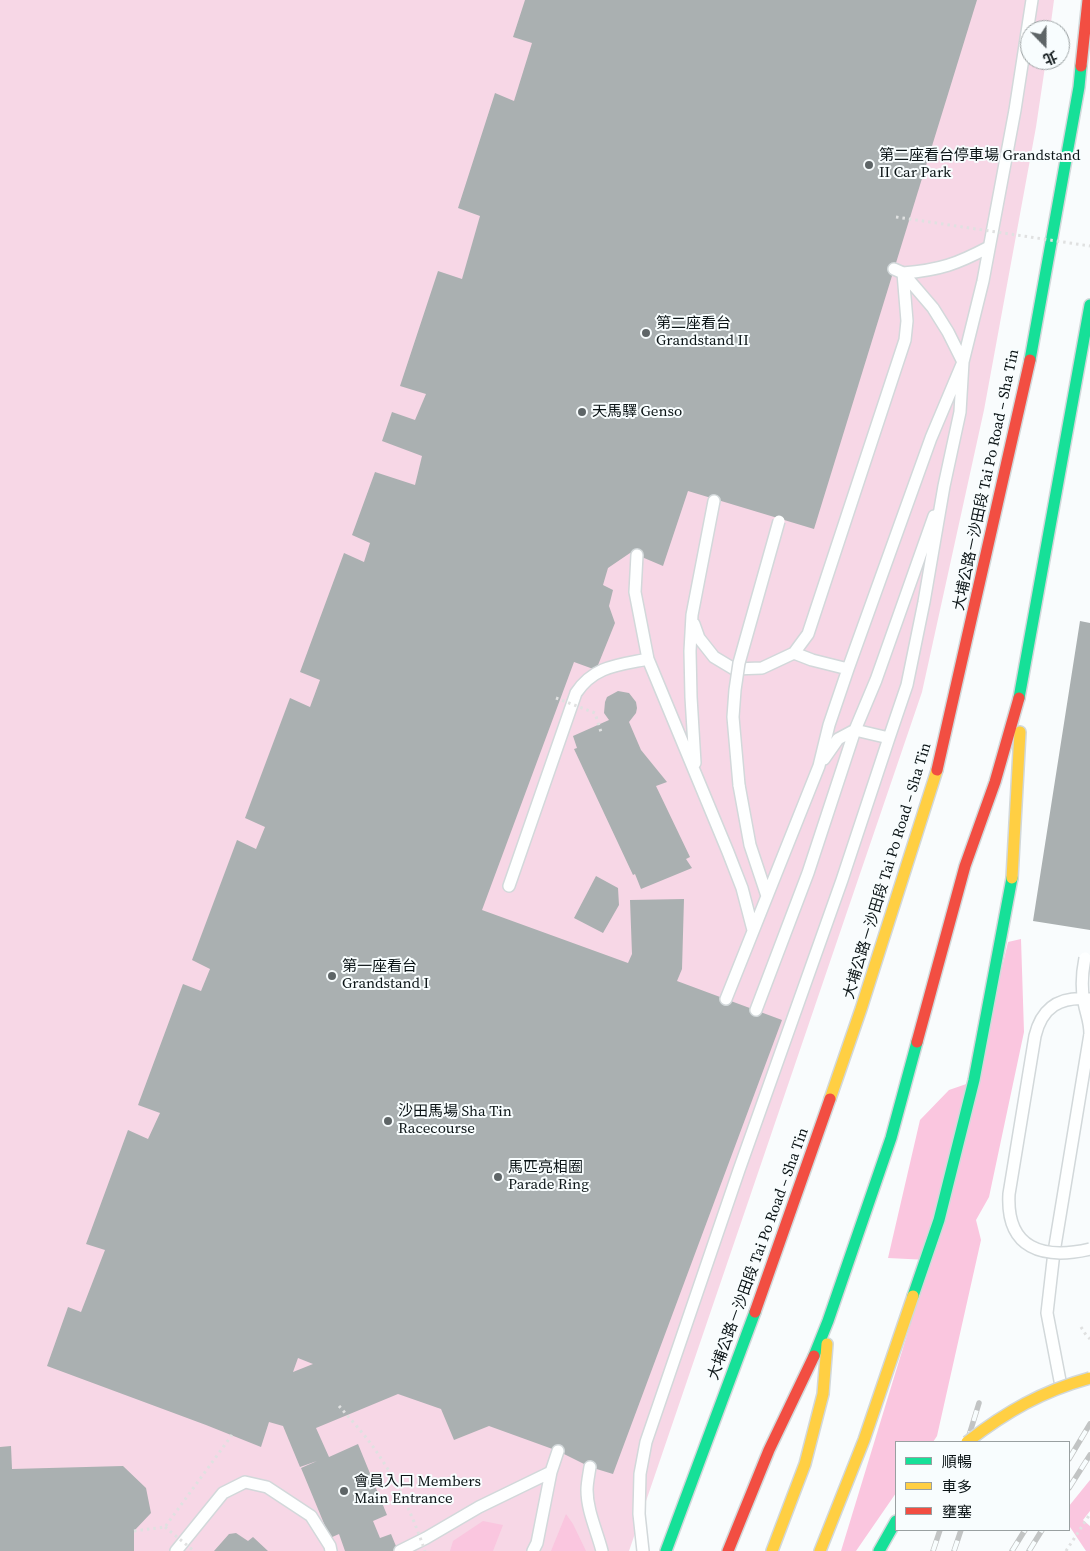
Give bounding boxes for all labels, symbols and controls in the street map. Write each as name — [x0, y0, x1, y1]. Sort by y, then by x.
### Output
north arrow — [1020, 20, 1070, 70]
text: 北 — [1040, 46, 1060, 70]
place label: 第二座看台停車場 Grandstand II Car Park — [879, 147, 1081, 182]
marker: 第二座看台停車場 Grandstand II Car Park — [863, 159, 875, 171]
place label: 第二座看台 Grandstand II — [656, 315, 749, 350]
marker: 第二座看台 Grandstand II — [640, 327, 652, 339]
street label: 大埔公路－沙田段 Tai Po Road – Sha Tin — [950, 348, 1024, 612]
place label: 天馬驛 Genso — [592, 403, 682, 421]
marker: 天馬驛 Genso — [576, 406, 588, 418]
street label: 大埔公路－沙田段 Tai Po Road – Sha Tin — [840, 741, 936, 1001]
place label: 第一座看台 Grandstand I — [342, 958, 429, 993]
marker: 第一座看台 Grandstand I — [326, 970, 338, 982]
place label: 沙田馬場 Sha Tin Racecourse — [398, 1103, 512, 1138]
marker: 沙田馬場 Sha Tin Racecourse — [382, 1115, 394, 1127]
street label: 大埔公路－沙田段 Tai Po Road – Sha Tin — [705, 1126, 813, 1382]
place label: 馬匹亮相圈 Parade Ring — [508, 1159, 589, 1194]
marker: 馬匹亮相圈 Parade Ring — [492, 1171, 504, 1183]
legend — [895, 1441, 1070, 1531]
text: 順暢 — [942, 1451, 972, 1472]
place label: 會員入口 Members Main Entrance — [354, 1473, 481, 1508]
text: 車多 — [942, 1476, 972, 1497]
marker: 會員入口 Members Main Entrance — [338, 1485, 350, 1497]
text: 壅塞 — [942, 1501, 972, 1522]

